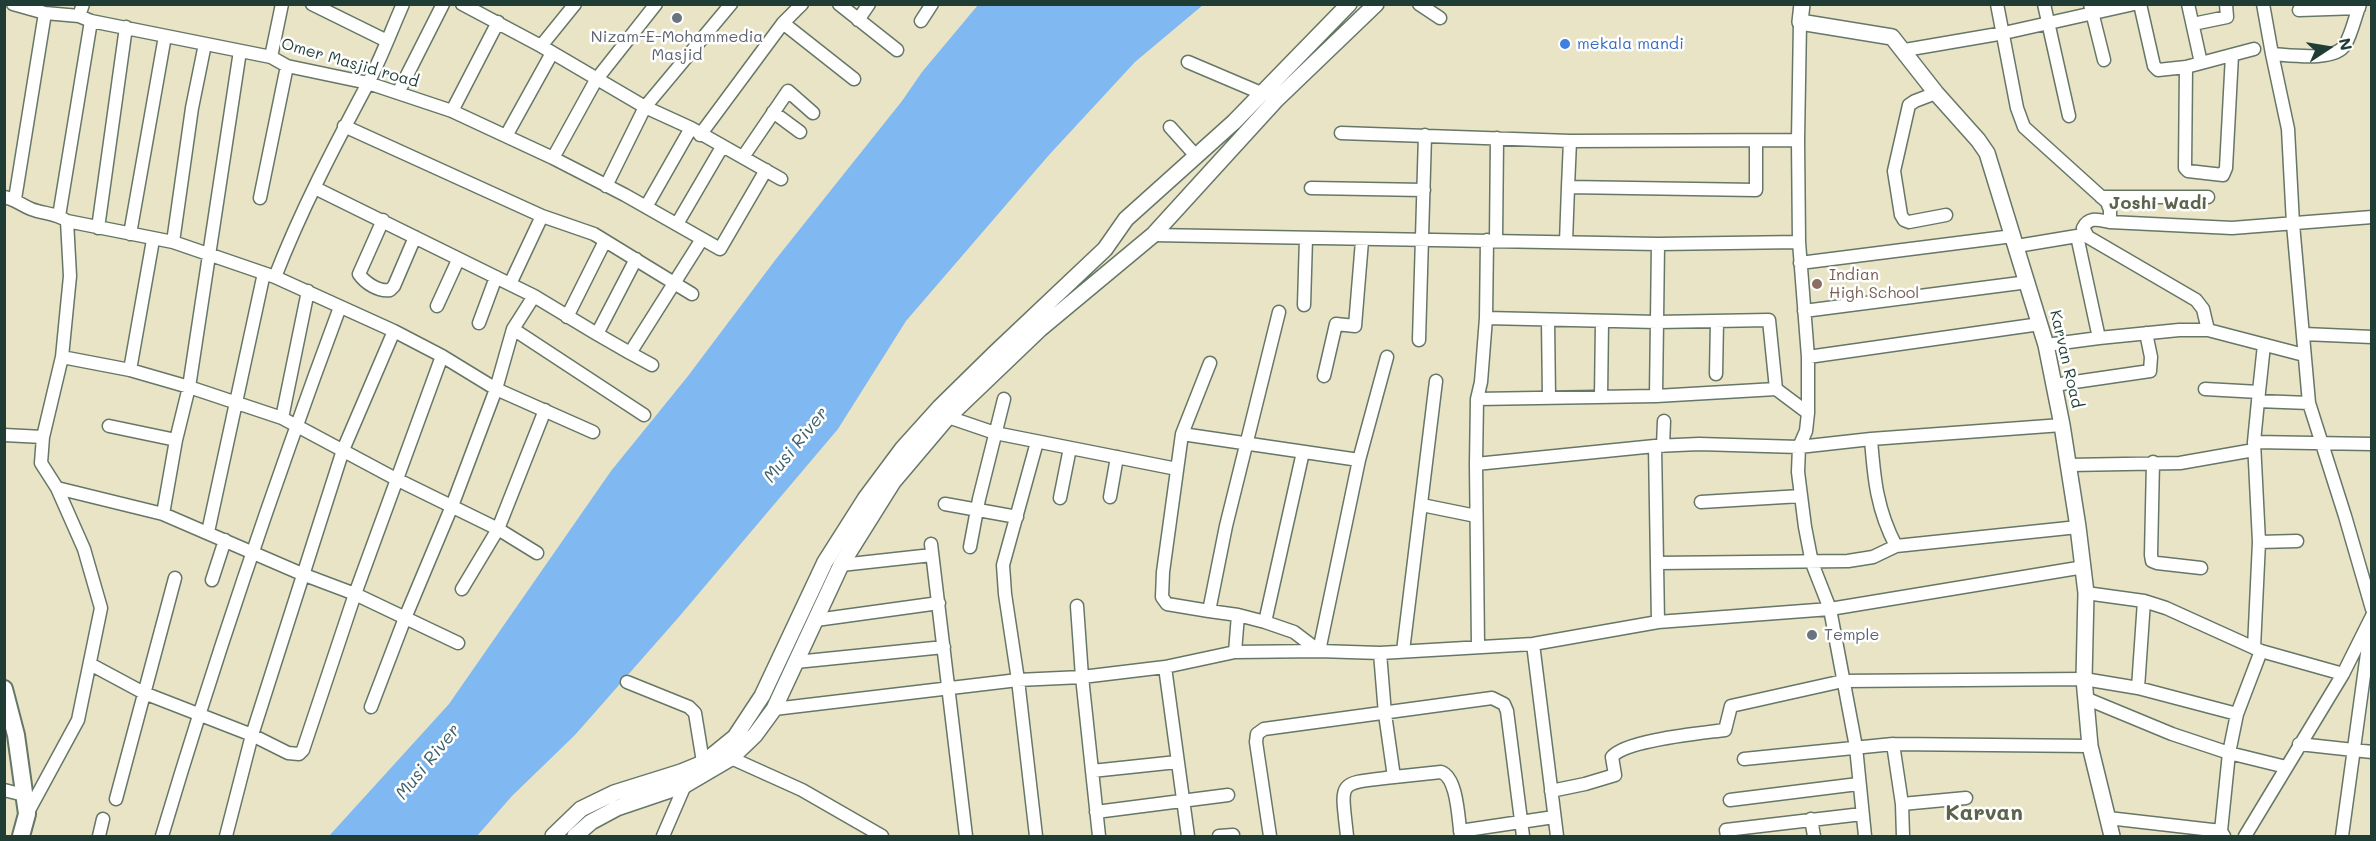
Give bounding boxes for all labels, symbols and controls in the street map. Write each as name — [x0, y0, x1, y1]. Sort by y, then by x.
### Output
marker: Nizam-E-Mohammedia Masjid — [670, 11, 684, 25]
north arrow — [2298, 18, 2358, 78]
place label: Nizam-E-Mohammedia Masjid — [591, 27, 763, 65]
street label: Omer Masjid road — [279, 34, 421, 92]
place label: mekala mandi — [1577, 34, 1684, 54]
text: N — [2335, 36, 2358, 52]
marker: mekala mandi — [1558, 37, 1572, 51]
district label: Joshi Wadi — [2109, 192, 2207, 214]
place label: Indian High School — [1829, 265, 1919, 303]
marker: Indian High School — [1810, 277, 1824, 291]
street label: Karvan Road — [2045, 308, 2087, 410]
water label: Musi River — [759, 403, 833, 487]
place label: Temple — [1824, 625, 1879, 645]
marker: Temple — [1805, 628, 1819, 642]
water label: Musi River — [391, 720, 465, 804]
district label: Karvan — [1945, 800, 2023, 826]

